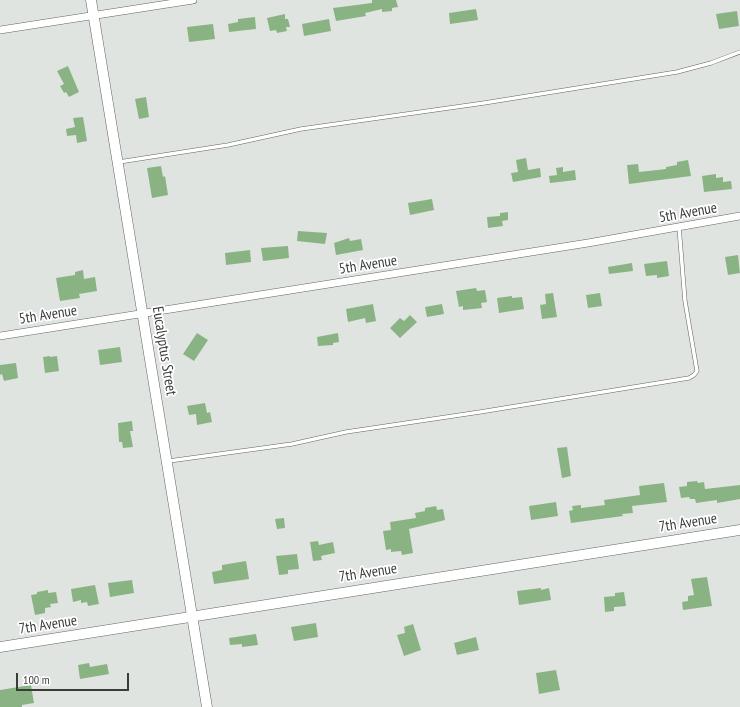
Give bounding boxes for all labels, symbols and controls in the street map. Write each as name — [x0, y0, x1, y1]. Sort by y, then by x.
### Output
street label: 5th Avenue — [658, 199, 718, 227]
street label: 5th Avenue — [338, 252, 398, 278]
street label: 5th Avenue — [18, 302, 78, 328]
street label: Eucalyptus Street — [148, 305, 180, 397]
street label: 7th Avenue — [658, 510, 718, 536]
street label: 7th Avenue — [338, 560, 398, 586]
street label: 7th Avenue — [18, 612, 78, 638]
scale bar — [18, 665, 131, 691]
text: 100 m — [23, 672, 50, 687]

